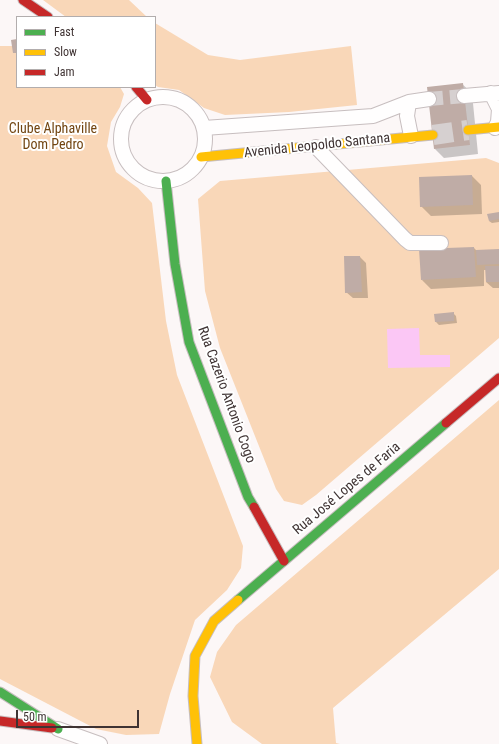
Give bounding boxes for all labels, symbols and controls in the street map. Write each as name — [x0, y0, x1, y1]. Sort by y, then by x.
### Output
legend — [16, 16, 156, 88]
text: Fast — [54, 25, 74, 39]
text: Slow — [54, 45, 77, 59]
text: Jam — [54, 65, 75, 79]
park label: Clube Alphaville Dom Pedro — [9, 121, 97, 154]
street label: Avenida Leopoldo Santana — [243, 130, 391, 162]
street label: Rua Cazerio Antonio Cogo — [193, 324, 259, 466]
street label: Rua José Lopes de Faria — [290, 439, 404, 539]
scale bar — [18, 702, 141, 728]
text: 50 m — [23, 710, 47, 724]

